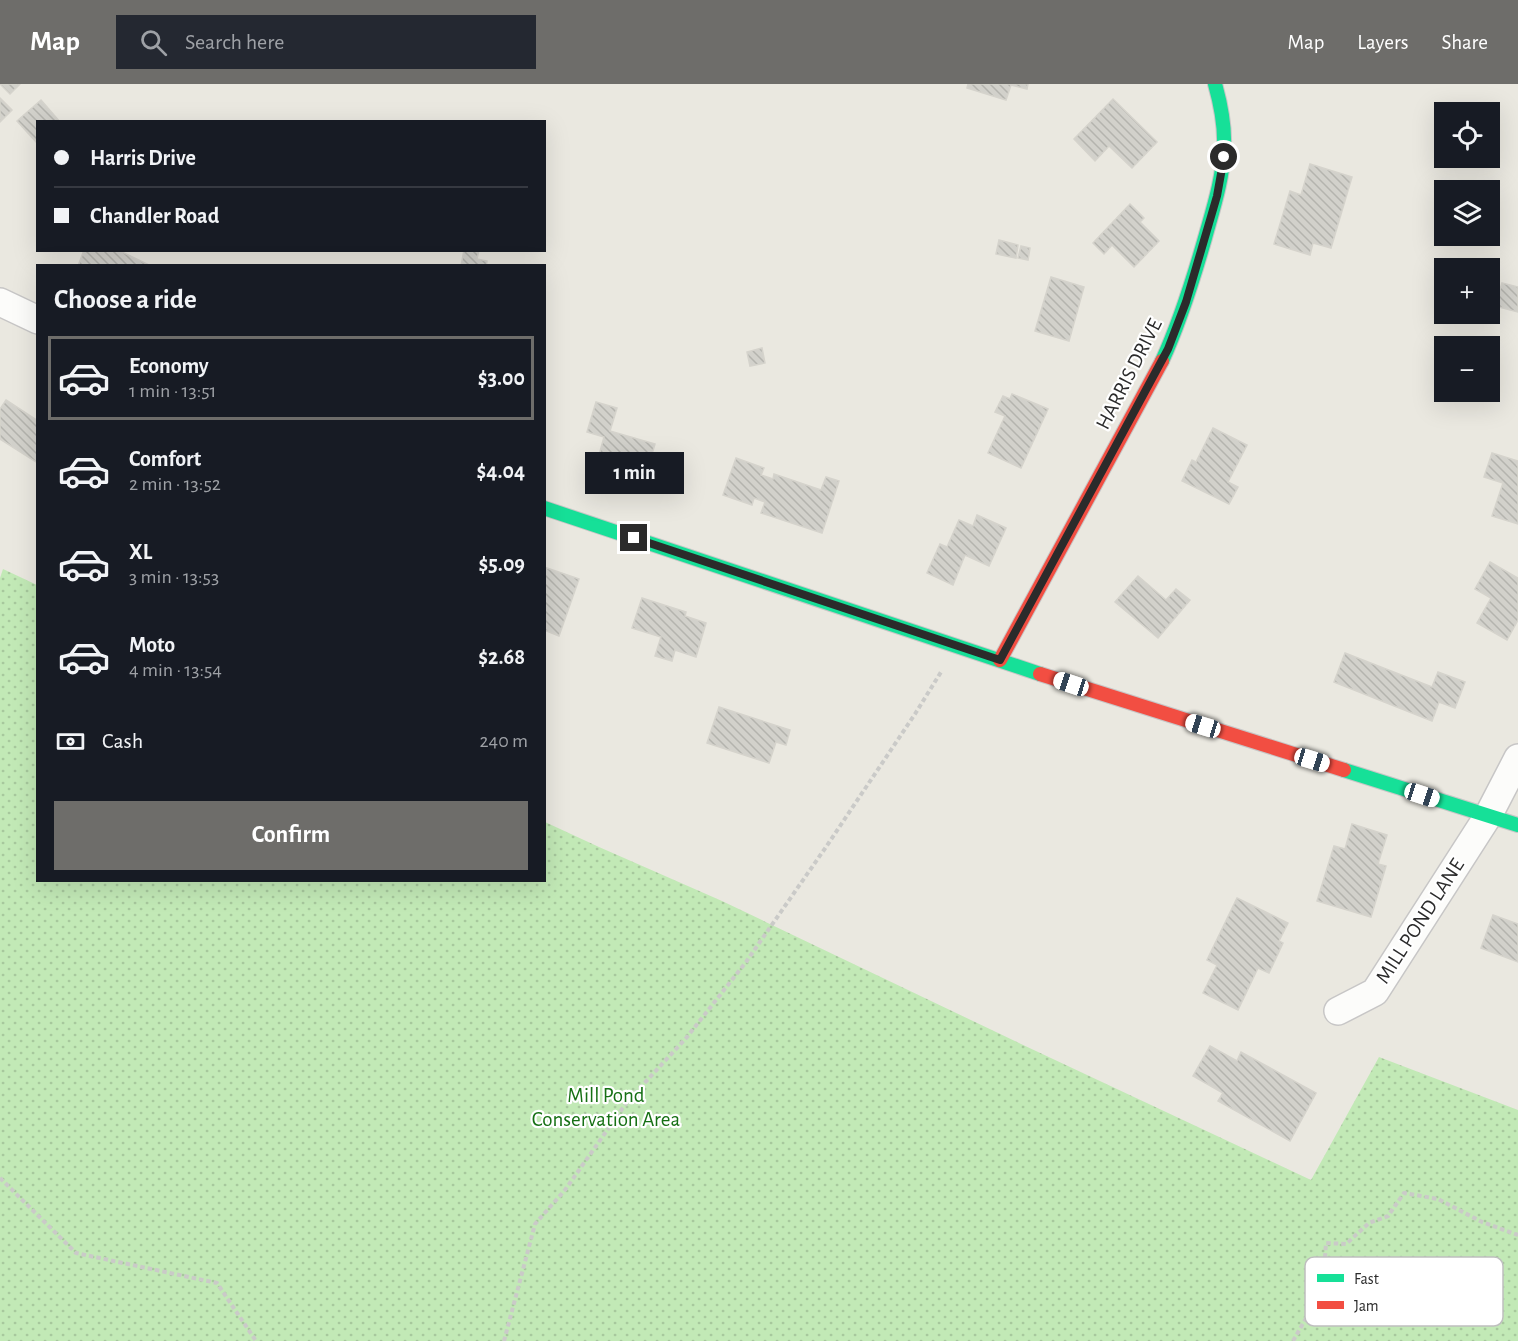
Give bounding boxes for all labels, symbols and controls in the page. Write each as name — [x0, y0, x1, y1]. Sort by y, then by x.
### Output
search box — [116, 15, 536, 69]
icon: search — [137, 26, 170, 59]
text: Map — [30, 28, 80, 56]
text: Search here — [185, 31, 284, 53]
text: Map — [1288, 32, 1324, 53]
text: Layers — [1357, 32, 1408, 53]
text: Share — [1441, 32, 1488, 53]
map controls — [1434, 102, 1500, 402]
button: locate — [1434, 102, 1500, 168]
route start — [1210, 143, 1237, 170]
text: Harris Drive — [90, 147, 196, 169]
button: layers — [1434, 180, 1500, 246]
text: Chandler Road — [90, 205, 219, 227]
button: + — [1434, 258, 1500, 324]
text: Choose a ride — [54, 286, 197, 313]
street label: HARRIS DRIVE — [1092, 315, 1166, 433]
button: − — [1434, 336, 1500, 402]
icon: car — [57, 351, 111, 405]
text: Economy — [129, 355, 209, 377]
text: $3.00 — [478, 367, 525, 389]
text: 1 min · 13:51 — [129, 381, 216, 401]
icon: car — [57, 444, 111, 498]
text: Comfort — [129, 448, 201, 470]
callout: 1 min — [584, 451, 684, 493]
text: $4.04 — [476, 460, 525, 482]
text: 1 min — [613, 463, 656, 483]
text: 2 min · 13:52 — [129, 474, 221, 494]
route end — [620, 524, 647, 551]
icon: car — [57, 537, 111, 591]
text: XL — [129, 541, 152, 563]
text: $5.09 — [478, 553, 525, 575]
text: 3 min · 13:53 — [129, 567, 219, 587]
icon: car — [57, 630, 111, 684]
text: Moto — [129, 634, 175, 656]
text: $2.68 — [478, 646, 525, 668]
text: 4 min · 13:54 — [129, 660, 222, 680]
car — [1051, 670, 1091, 698]
car — [1183, 712, 1223, 740]
icon: cash — [54, 725, 87, 758]
text: Cash — [102, 730, 143, 752]
text: 240 m — [479, 731, 528, 751]
car — [1292, 746, 1332, 774]
car — [1402, 781, 1442, 809]
button: Confirm — [54, 801, 528, 870]
street label: MILL POND LANE — [1372, 855, 1468, 987]
park label: Mill Pond Conservation Area — [532, 1085, 681, 1130]
legend — [1305, 1257, 1503, 1326]
text: Fast — [1354, 1271, 1379, 1287]
text: Jam — [1354, 1298, 1379, 1314]

